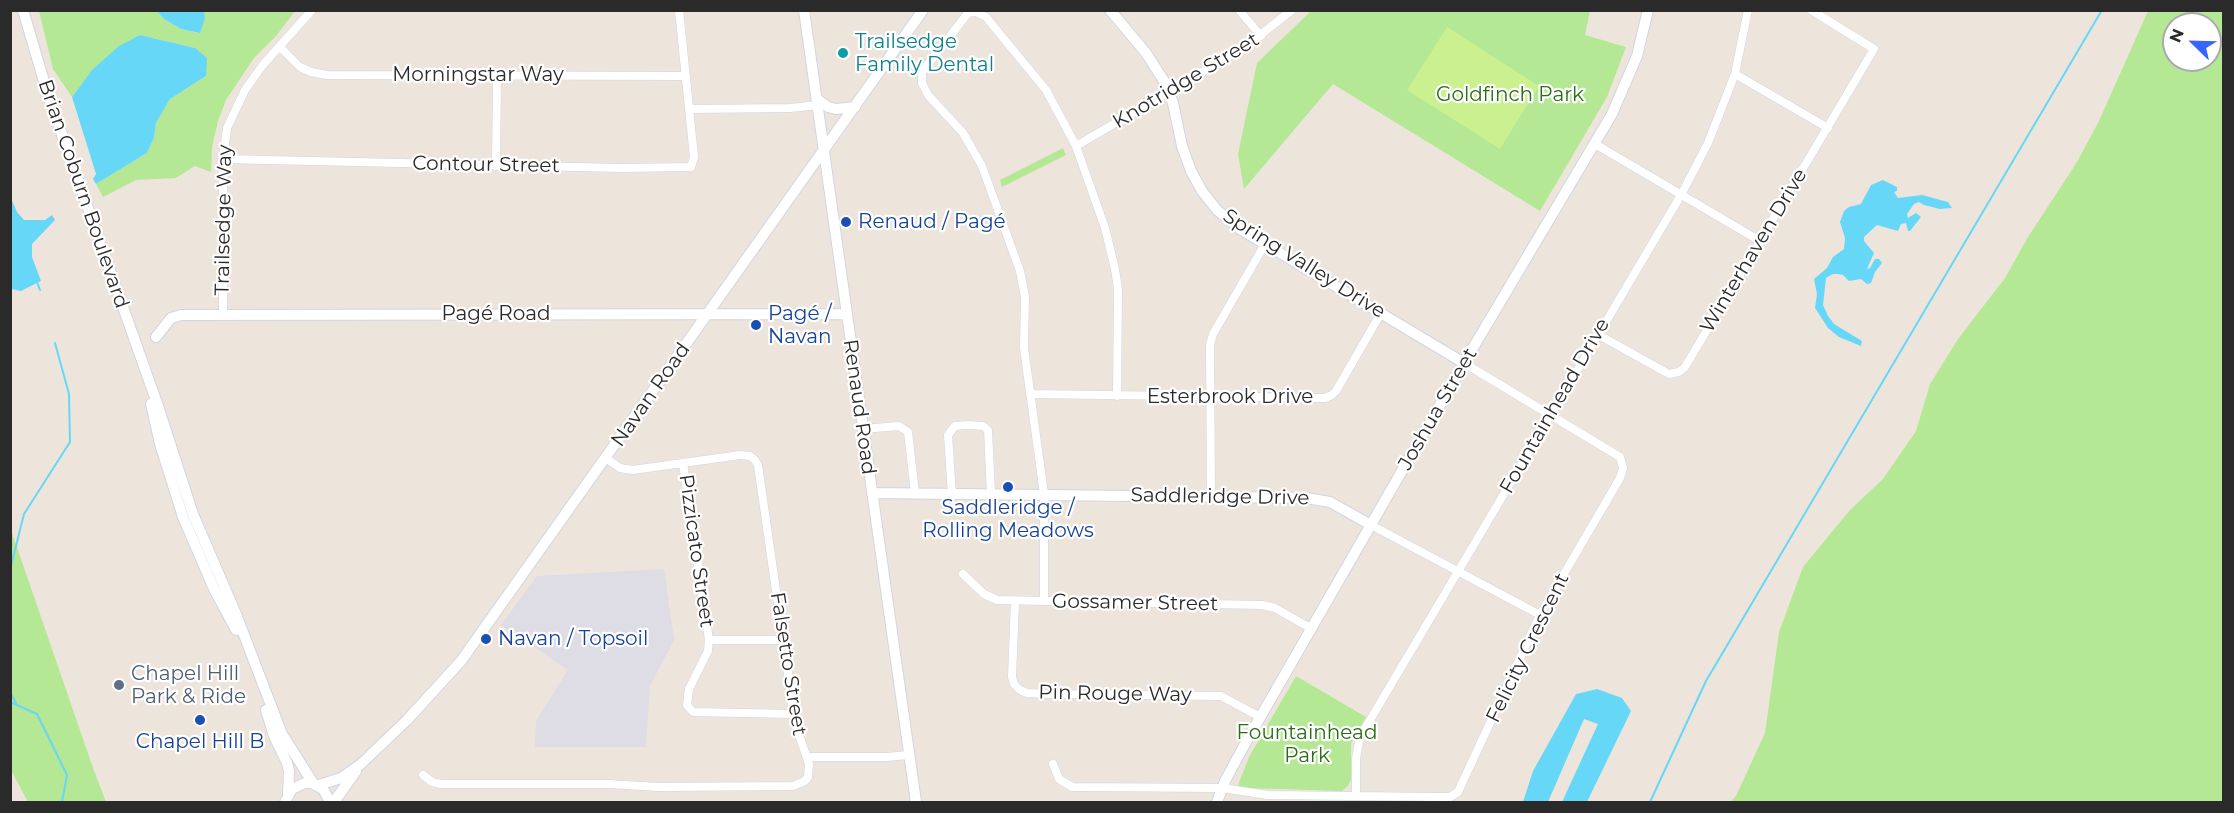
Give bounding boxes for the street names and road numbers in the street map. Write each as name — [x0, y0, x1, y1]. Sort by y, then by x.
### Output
street label: Knotridge Street — [1108, 28, 1264, 134]
street label: Morningstar Way — [392, 63, 564, 87]
street label: Brian Coburn Boulevard — [32, 76, 134, 312]
street label: Trailsedge Way — [211, 144, 237, 296]
street label: Contour Street — [412, 152, 560, 178]
street label: Winterhaven Drive — [1695, 165, 1813, 337]
street label: Spring Valley Drive — [1218, 204, 1390, 324]
street label: Pagé Road — [441, 302, 551, 326]
street label: Fountainhead Drive — [1495, 314, 1615, 498]
street label: Navan Road — [606, 338, 696, 452]
street label: Renaud Road — [838, 338, 880, 476]
street label: Joshua Street — [1393, 344, 1483, 474]
street label: Esterbrook Drive — [1147, 385, 1313, 409]
street label: Pizzicato Street — [673, 473, 719, 629]
street label: Saddleridge Drive — [1130, 483, 1310, 511]
street label: Felicity Crescent — [1481, 569, 1575, 727]
street label: Falsetto Street — [765, 590, 811, 738]
street label: Gossamer Street — [1052, 590, 1218, 616]
street label: Pin Rouge Way — [1038, 681, 1192, 707]

